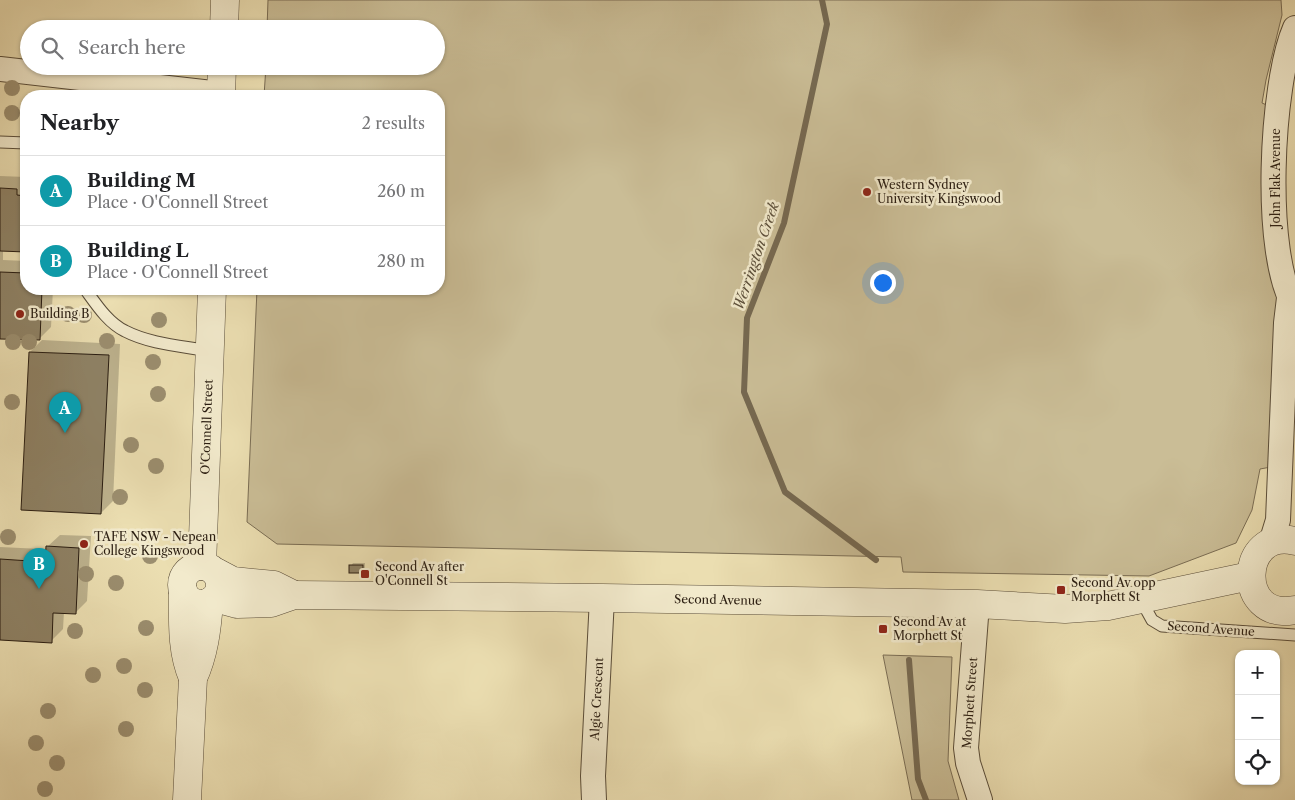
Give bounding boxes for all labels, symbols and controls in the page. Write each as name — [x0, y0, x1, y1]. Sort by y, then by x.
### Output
search box — [20, 20, 445, 75]
icon: search — [38, 34, 66, 62]
text: Search here — [78, 36, 186, 59]
text: Nearby — [40, 110, 119, 135]
text: 2 results — [362, 113, 425, 133]
street label: John Flak Avenue — [1268, 128, 1283, 230]
text: Building M — [87, 169, 196, 192]
place label: Western Sydney University Kingswood — [876, 177, 1002, 206]
text: A — [50, 181, 62, 201]
text: 260 m — [377, 181, 425, 201]
marker: Western Sydney University Kingswood — [861, 186, 873, 198]
text: Place · O'Connell Street — [87, 192, 268, 212]
water label: Werrington Creek — [729, 199, 783, 312]
text: Building L — [87, 239, 189, 262]
text: B — [50, 251, 62, 271]
text: 280 m — [377, 251, 425, 271]
text: Place · O'Connell Street — [87, 262, 268, 282]
your location — [870, 270, 896, 296]
place label: Building B — [30, 306, 89, 321]
marker: Building B — [14, 308, 26, 320]
street label: O'Connell Street — [197, 378, 216, 475]
pin: A — [49, 392, 81, 433]
place label: TAFE NSW - Nepean College Kingswood — [94, 529, 217, 558]
marker: TAFE NSW - Nepean College Kingswood — [78, 538, 90, 550]
pin: B — [23, 548, 55, 589]
place label: Second Av after O'Connell St — [375, 559, 464, 588]
marker: Second Av after O'Connell St — [359, 568, 371, 580]
place label: Second Av opp Morphett St — [1071, 575, 1156, 604]
marker: Second Av opp Morphett St — [1055, 584, 1067, 596]
street label: Second Avenue — [674, 591, 762, 608]
place label: Second Av at Morphett St — [893, 614, 967, 643]
street label: Second Avenue — [1167, 618, 1256, 639]
marker: Second Av at Morphett St — [877, 623, 889, 635]
map controls — [1235, 650, 1280, 785]
button: + — [1235, 650, 1280, 695]
street label: Algie Crescent — [587, 656, 606, 742]
street label: Morphett Street — [959, 656, 980, 749]
button: − — [1235, 695, 1280, 740]
button: locate — [1235, 740, 1280, 785]

